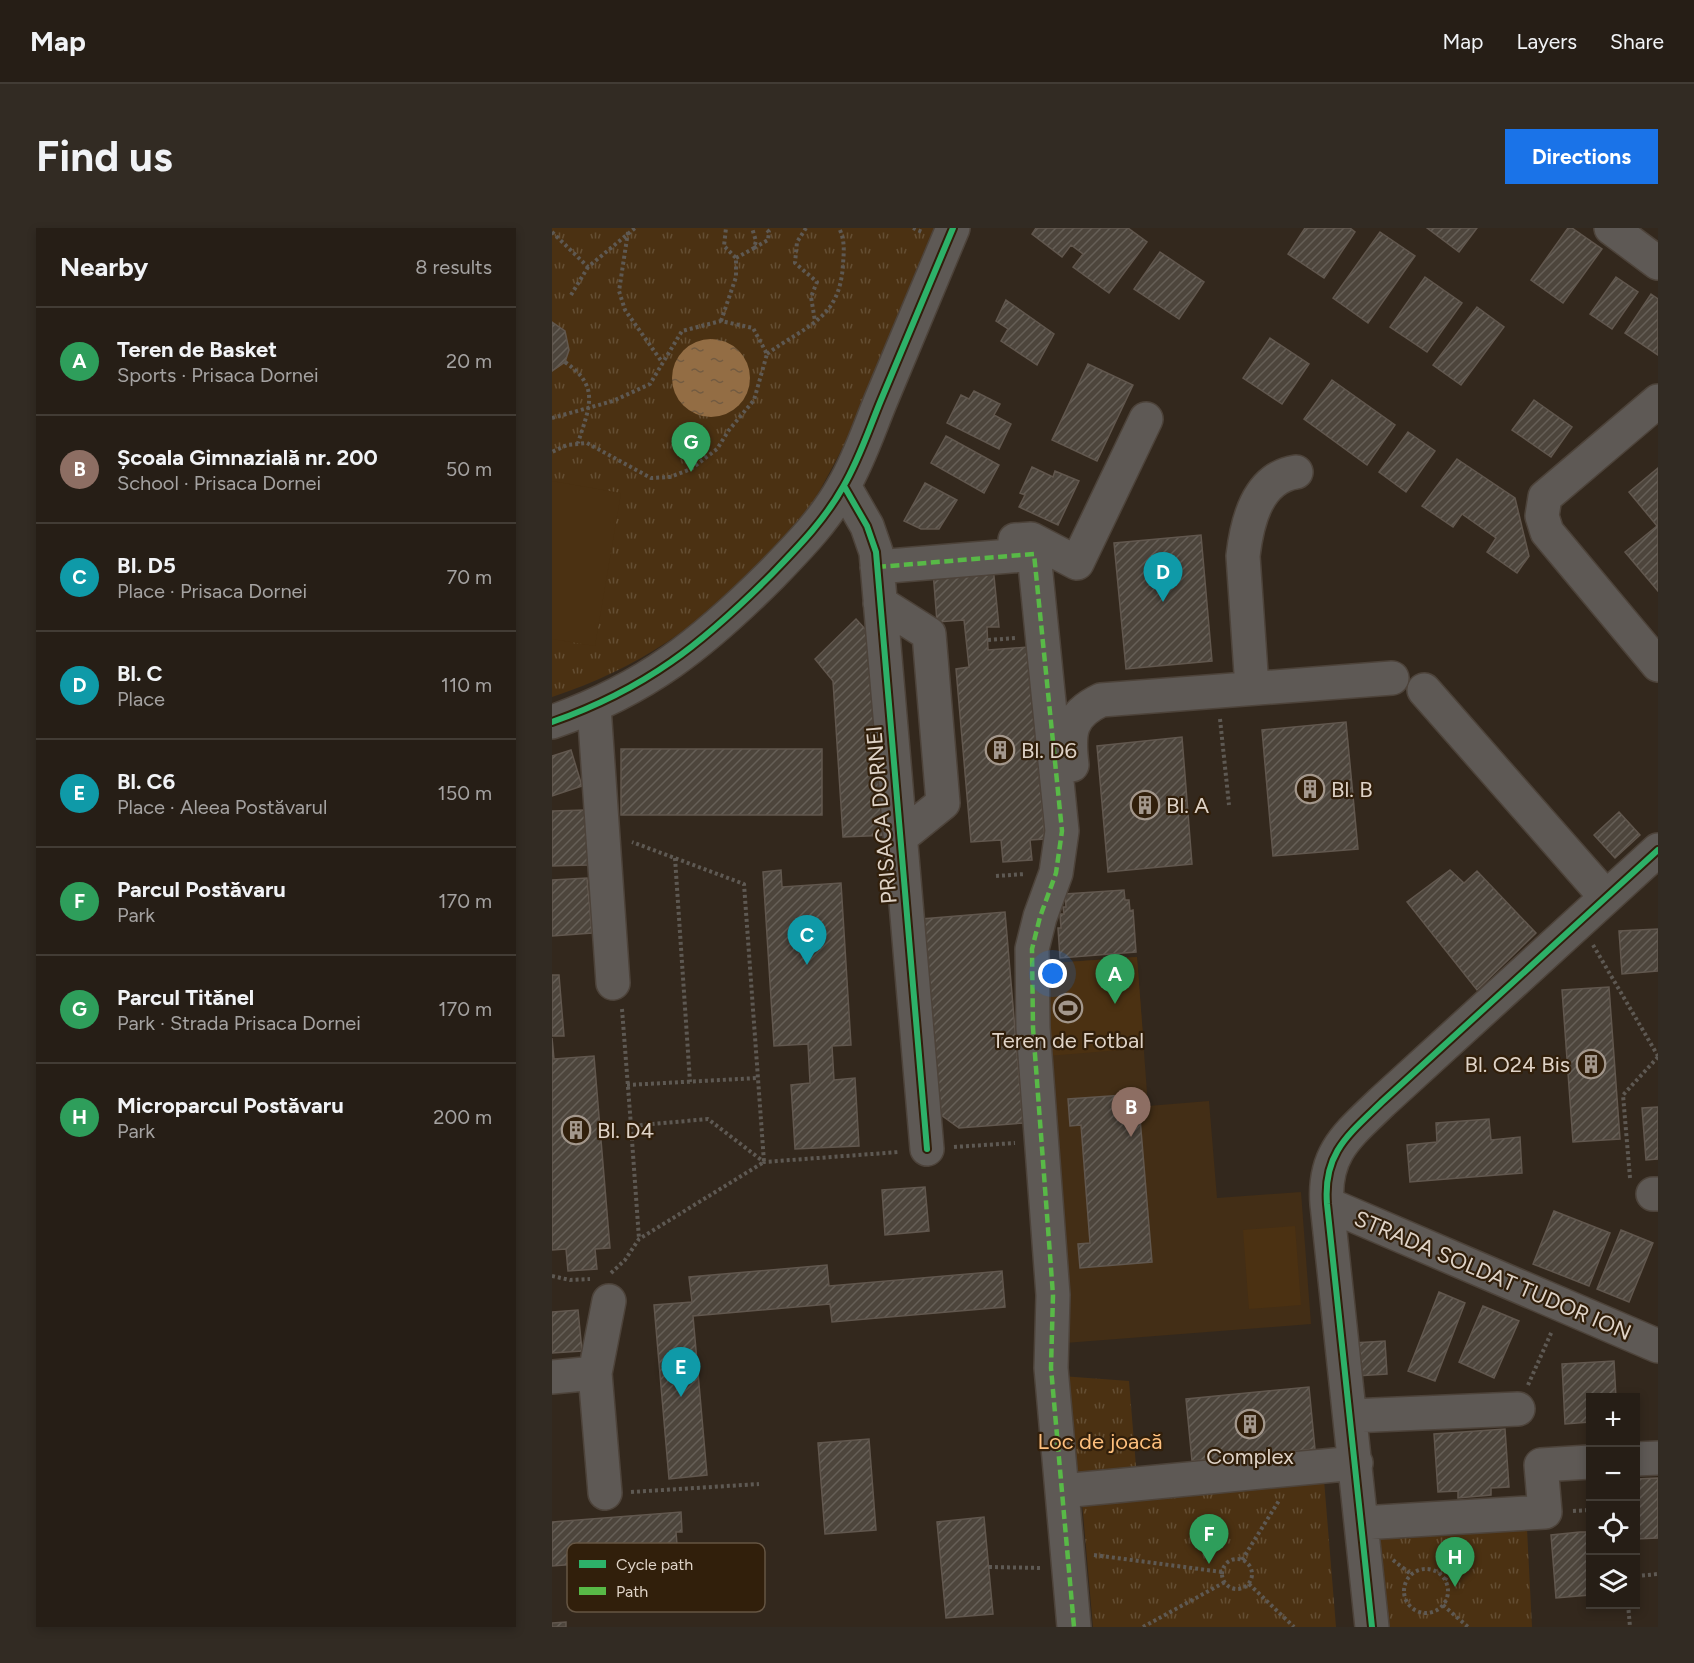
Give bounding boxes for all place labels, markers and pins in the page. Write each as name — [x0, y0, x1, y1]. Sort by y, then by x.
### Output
pin: G — [672, 422, 710, 472]
pin: D — [1144, 552, 1182, 602]
building icon: Bl. D6 — [984, 734, 1016, 766]
place label: Bl. D6 — [1021, 737, 1077, 764]
building icon: Bl. B — [1294, 773, 1326, 805]
place label: Bl. B — [1331, 776, 1373, 803]
building icon: Bl. A — [1129, 789, 1161, 821]
place label: Bl. A — [1166, 792, 1209, 819]
pin: C — [788, 916, 826, 965]
pin: A — [1096, 954, 1134, 1004]
sports icon: Teren de Fotbal — [1052, 992, 1084, 1024]
place label: Teren de Fotbal — [992, 1027, 1144, 1054]
building icon: Bl. O24 Bis — [1575, 1048, 1607, 1080]
place label: Bl. O24 Bis — [1464, 1051, 1570, 1078]
pin: B — [1112, 1088, 1150, 1137]
building icon: Bl. D4 — [560, 1114, 592, 1146]
place label: Bl. D4 — [597, 1117, 654, 1144]
pin: E — [662, 1348, 700, 1397]
building icon: Complex — [1234, 1408, 1266, 1440]
place label: Complex — [1206, 1443, 1294, 1470]
pin: F — [1190, 1514, 1228, 1564]
pin: H — [1436, 1538, 1474, 1587]

